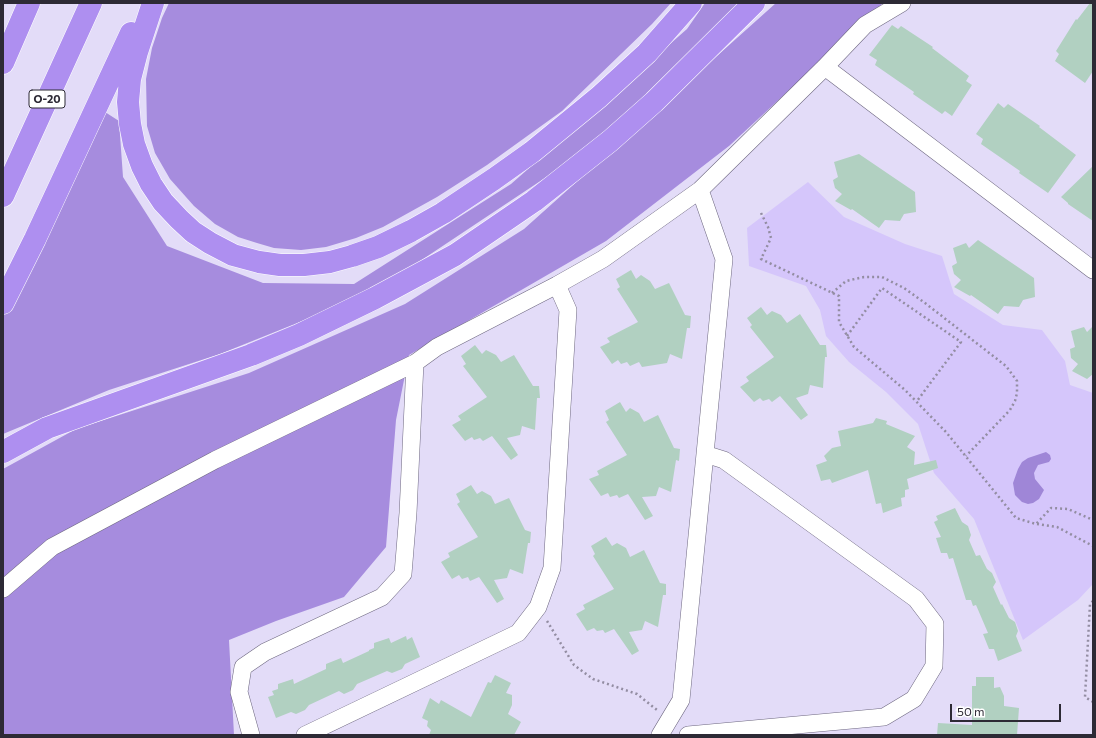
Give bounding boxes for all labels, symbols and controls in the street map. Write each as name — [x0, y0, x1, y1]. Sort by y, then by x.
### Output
road number: O-20 — [29, 90, 65, 108]
scale bar — [952, 696, 1063, 722]
text: 50 m — [957, 704, 985, 718]

